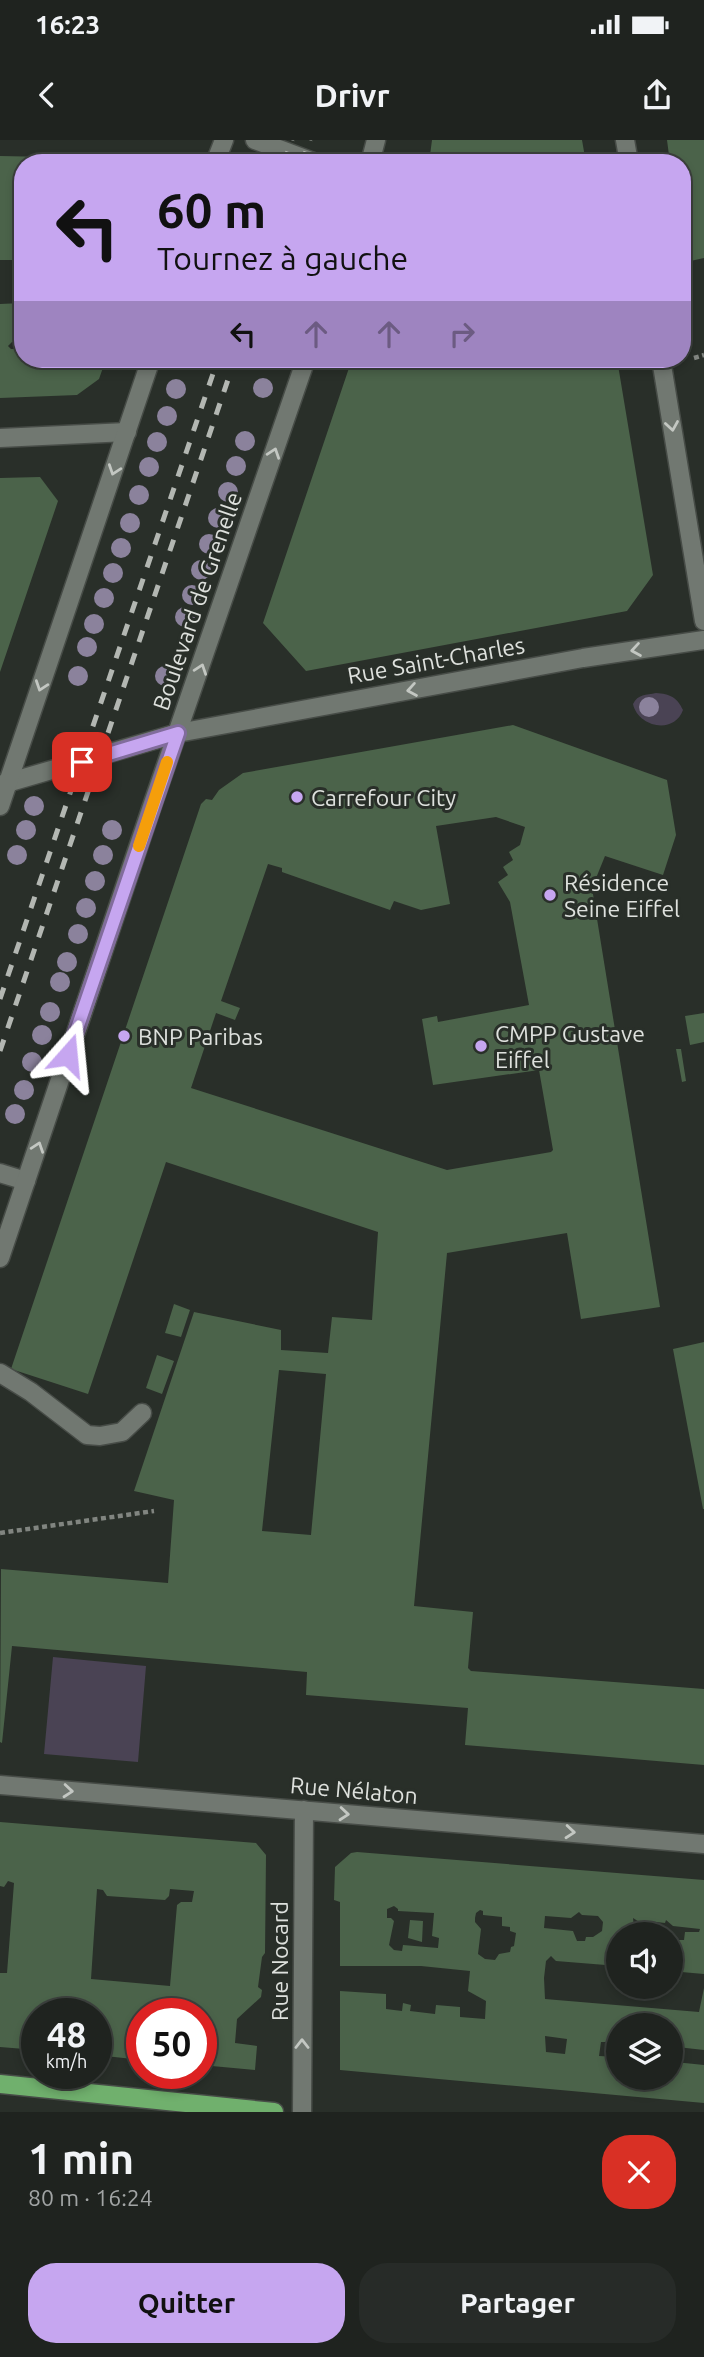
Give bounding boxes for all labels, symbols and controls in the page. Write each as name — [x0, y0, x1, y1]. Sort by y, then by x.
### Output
text: 16:23 — [35, 10, 100, 39]
icon: back — [28, 76, 66, 114]
icon: share — [638, 76, 676, 114]
text: Drivr — [314, 77, 390, 113]
icon: left — [42, 182, 133, 273]
text: 60 m — [157, 182, 266, 237]
text: Tournez à gauche — [157, 240, 408, 276]
icon: left — [224, 315, 262, 353]
icon: ahead — [297, 315, 335, 353]
icon: ahead — [370, 315, 408, 353]
icon: right — [443, 315, 481, 353]
one-way arrow — [664, 420, 679, 432]
one-way arrow — [266, 448, 280, 460]
one-way arrow — [108, 464, 122, 476]
street label: Boulevard de Grenelle — [148, 489, 246, 713]
street label: Rue Saint-Charles — [345, 632, 527, 688]
one-way arrow — [631, 642, 642, 657]
one-way arrow — [193, 663, 207, 675]
one-way arrow — [35, 679, 49, 691]
one-way arrow — [406, 681, 418, 696]
pin — [52, 732, 112, 792]
icon: arrive — [63, 743, 101, 781]
place label: Carrefour City — [311, 785, 456, 810]
marker: Carrefour City — [289, 789, 305, 805]
place label: Résidence Seine Eiffel — [564, 870, 680, 921]
marker: Résidence Seine Eiffel — [542, 887, 558, 903]
position arrow — [31, 1018, 105, 1092]
place label: CMPP Gustave Eiffel — [495, 1021, 645, 1072]
place label: BNP Paribas — [138, 1024, 263, 1049]
marker: BNP Paribas — [116, 1028, 132, 1044]
marker: CMPP Gustave Eiffel — [473, 1038, 489, 1054]
one-way arrow — [30, 1141, 44, 1153]
street label: Rue Nélaton — [289, 1772, 419, 1808]
one-way arrow — [63, 1783, 74, 1798]
one-way arrow — [338, 1806, 349, 1821]
one-way arrow — [565, 1824, 576, 1839]
street label: Rue Nocard — [267, 1901, 292, 2021]
map controls — [606, 1922, 683, 2090]
button: sound — [606, 1922, 683, 1999]
speed limit sign: 50 — [126, 1998, 217, 2089]
button: layers — [606, 2013, 683, 2090]
text: 48 — [47, 2014, 86, 2054]
one-way arrow — [295, 2038, 310, 2049]
text: km/h — [46, 2051, 87, 2071]
text: 1 min — [28, 2135, 134, 2182]
button: close — [602, 2135, 676, 2209]
text: 80 m · 16:24 — [28, 2185, 153, 2210]
button: Quitter — [28, 2263, 345, 2343]
button: Partager — [359, 2263, 676, 2343]

